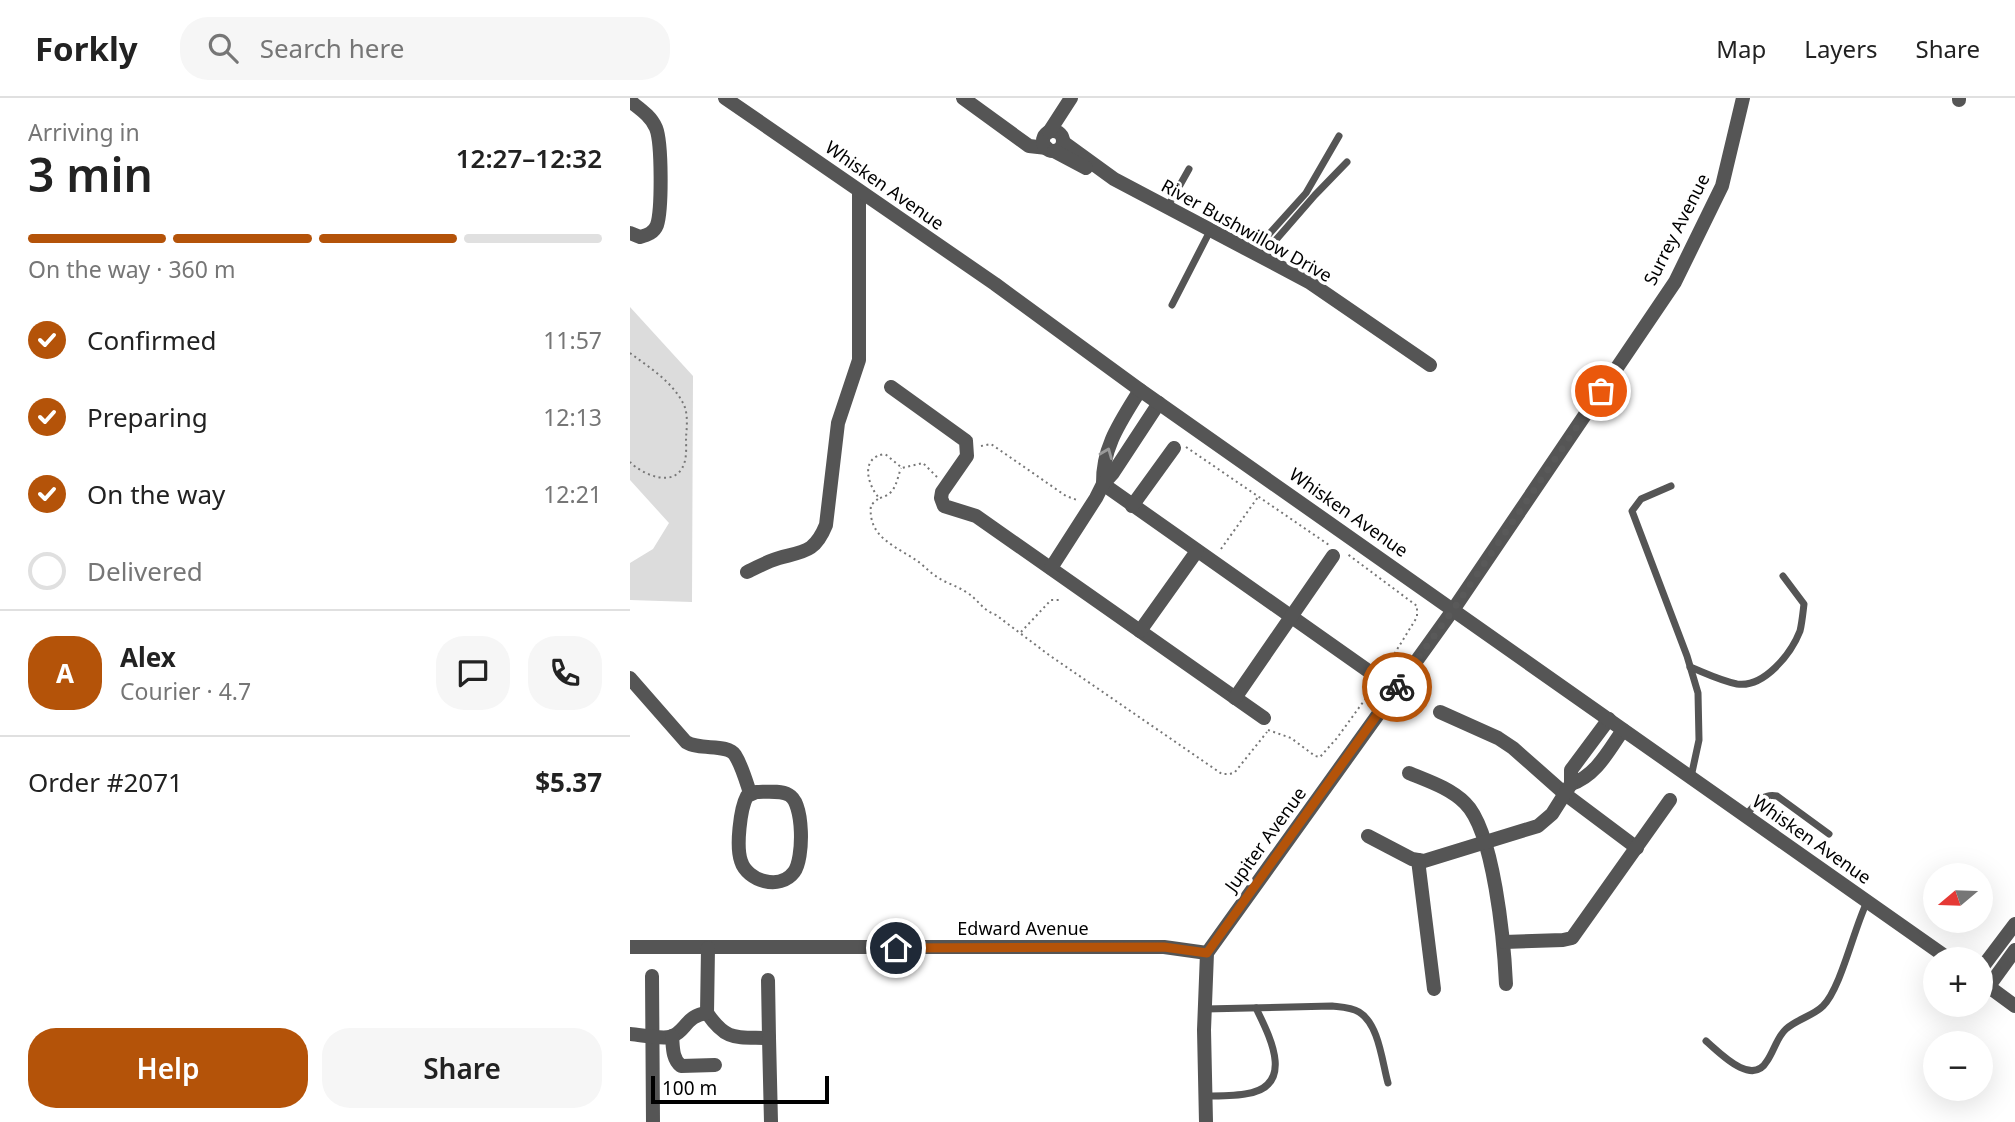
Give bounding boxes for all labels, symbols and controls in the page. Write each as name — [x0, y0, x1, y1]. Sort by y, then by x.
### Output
search box — [180, 17, 670, 80]
text: Forkly — [35, 26, 138, 71]
icon: search — [204, 29, 242, 67]
text: Search here — [260, 30, 404, 66]
text: Map — [1716, 32, 1766, 65]
text: Layers — [1804, 32, 1878, 65]
text: Share — [1916, 32, 1980, 65]
text: Arriving in — [28, 116, 140, 148]
street label: Whisken Avenue — [821, 135, 949, 235]
text: 12:27–12:32 — [456, 140, 602, 176]
text: 3 min — [28, 143, 153, 205]
street label: Surrey Avenue — [1638, 169, 1714, 289]
street label: River Bushwillow Drive — [1157, 173, 1337, 287]
text: On the way · 360 m — [28, 253, 235, 285]
icon: check — [28, 321, 66, 359]
text: Confirmed — [87, 322, 217, 358]
text: 11:57 — [543, 324, 602, 356]
pin — [1571, 361, 1631, 421]
icon: bag — [1582, 372, 1620, 410]
icon: check — [28, 398, 66, 436]
text: Preparing — [87, 399, 208, 435]
text: 12:13 — [543, 401, 602, 433]
one-way arrow — [1098, 447, 1112, 459]
street label: Whisken Avenue — [1285, 462, 1413, 562]
icon: check — [28, 475, 66, 513]
text: On the way — [87, 476, 225, 512]
text: 12:21 — [543, 478, 602, 510]
text: Delivered — [87, 553, 203, 589]
button: chat — [436, 636, 510, 710]
button: phone — [528, 636, 602, 710]
text: Alex — [120, 639, 176, 675]
courier — [1362, 652, 1432, 722]
text: A — [56, 655, 74, 691]
icon: bike — [1378, 668, 1416, 706]
text: Courier · 4.7 — [120, 675, 251, 707]
text: Order #2071 — [28, 764, 183, 800]
text: $5.37 — [535, 764, 602, 800]
street label: Jupiter Avenue — [1218, 782, 1311, 898]
street label: Whisken Avenue — [1748, 789, 1876, 889]
north arrow — [1923, 863, 1993, 933]
map controls — [1923, 863, 1993, 1101]
street label: Edward Avenue — [957, 916, 1089, 940]
pin — [866, 918, 926, 978]
icon: home — [877, 929, 915, 967]
button: + — [1923, 947, 1993, 1017]
button: Help — [28, 1028, 308, 1108]
button: Share — [322, 1028, 602, 1108]
button: − — [1923, 1031, 1993, 1101]
scale bar — [651, 1073, 830, 1105]
text: 100 m — [662, 1075, 717, 1101]

